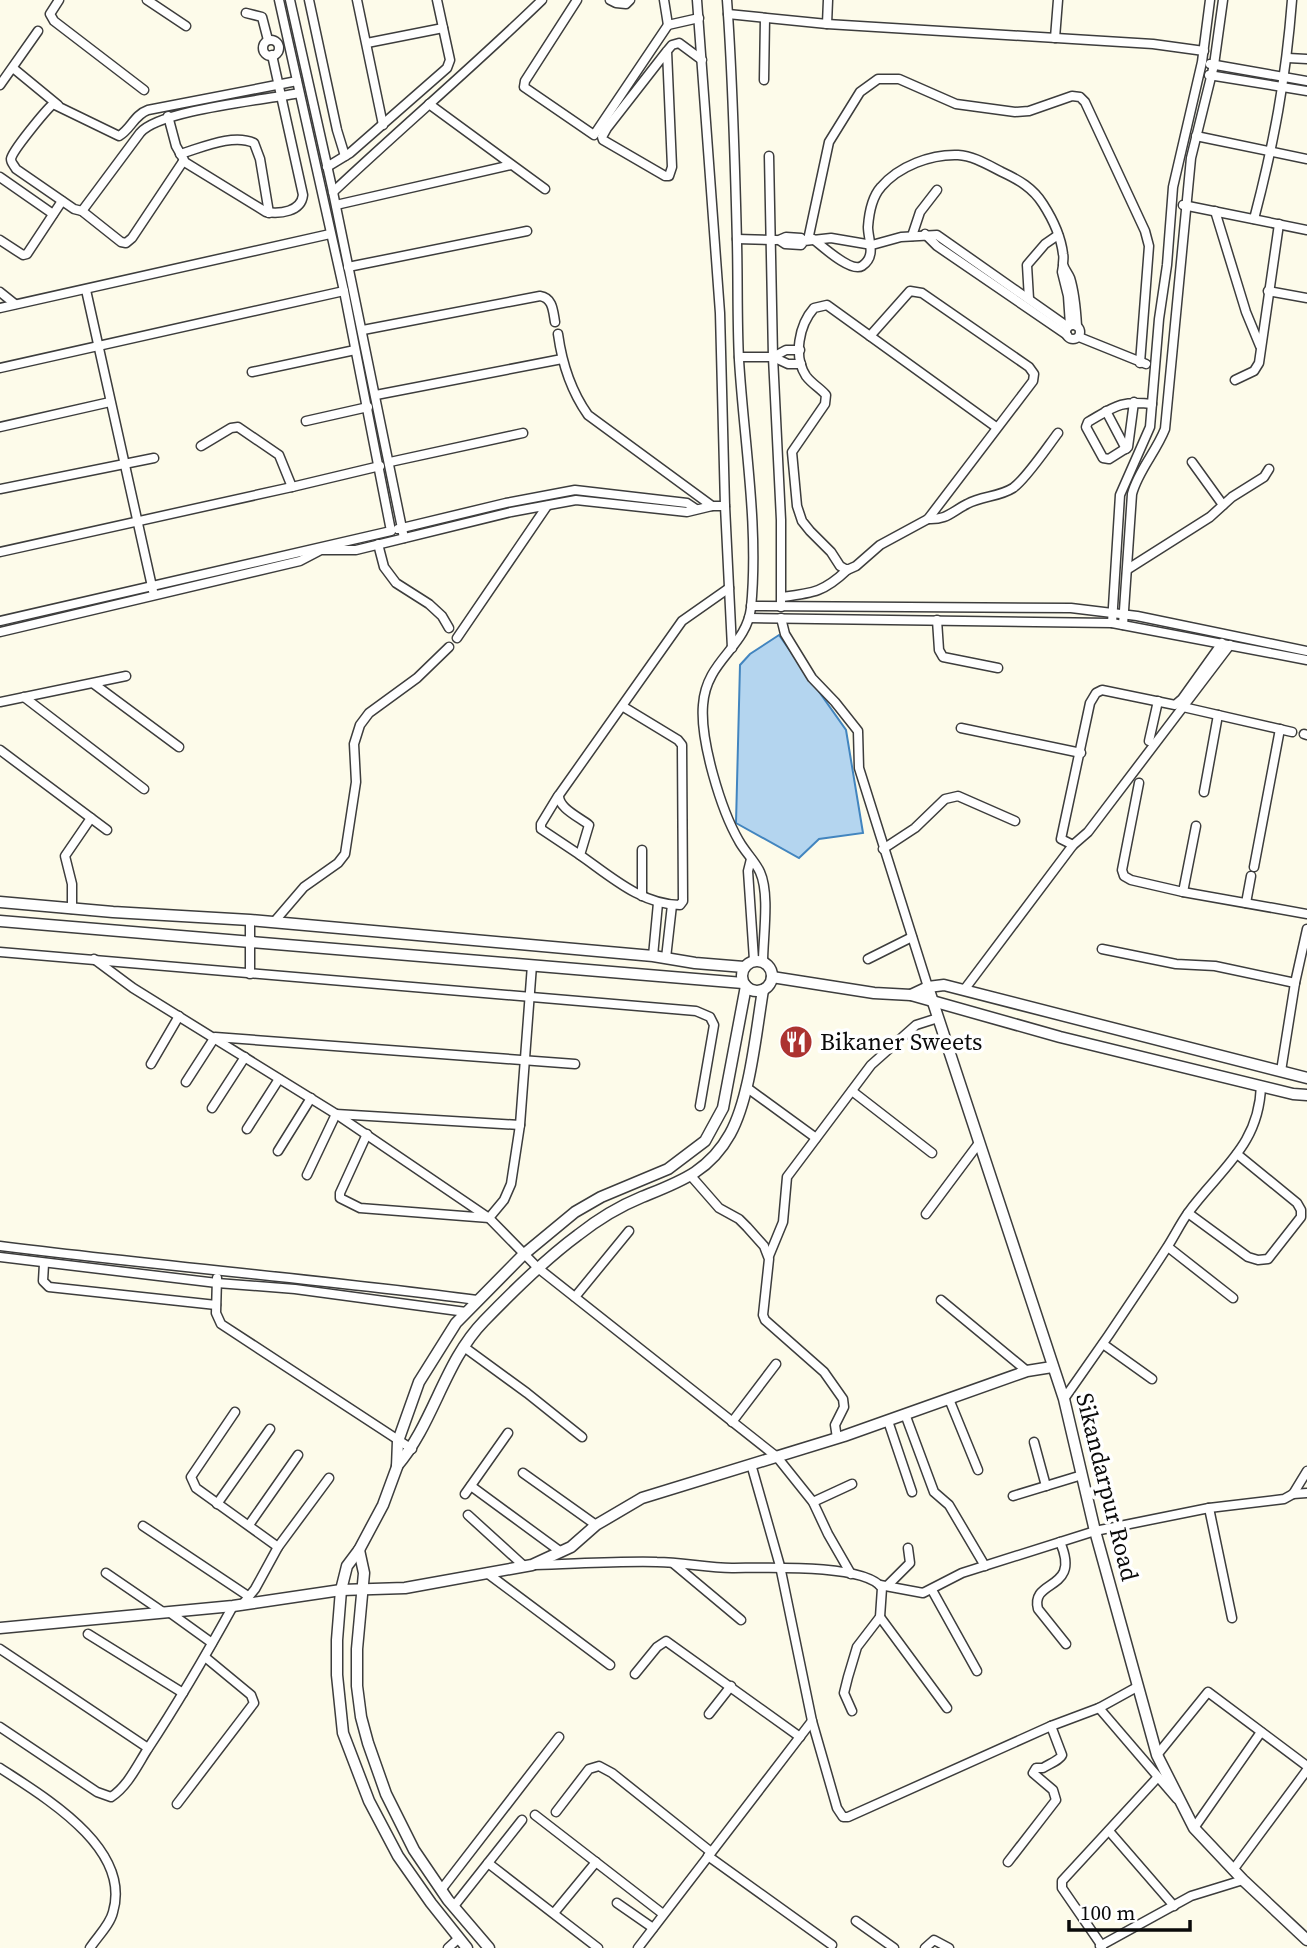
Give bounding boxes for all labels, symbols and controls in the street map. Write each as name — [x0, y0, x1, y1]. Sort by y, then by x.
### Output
restaurant icon: Bikaner Sweets — [777, 1023, 815, 1061]
place label: Bikaner Sweets — [820, 1025, 982, 1058]
street label: Sikandarpur Road — [1068, 1389, 1147, 1585]
scale bar — [1069, 1888, 1190, 1932]
text: 100 m — [1080, 1898, 1135, 1927]

